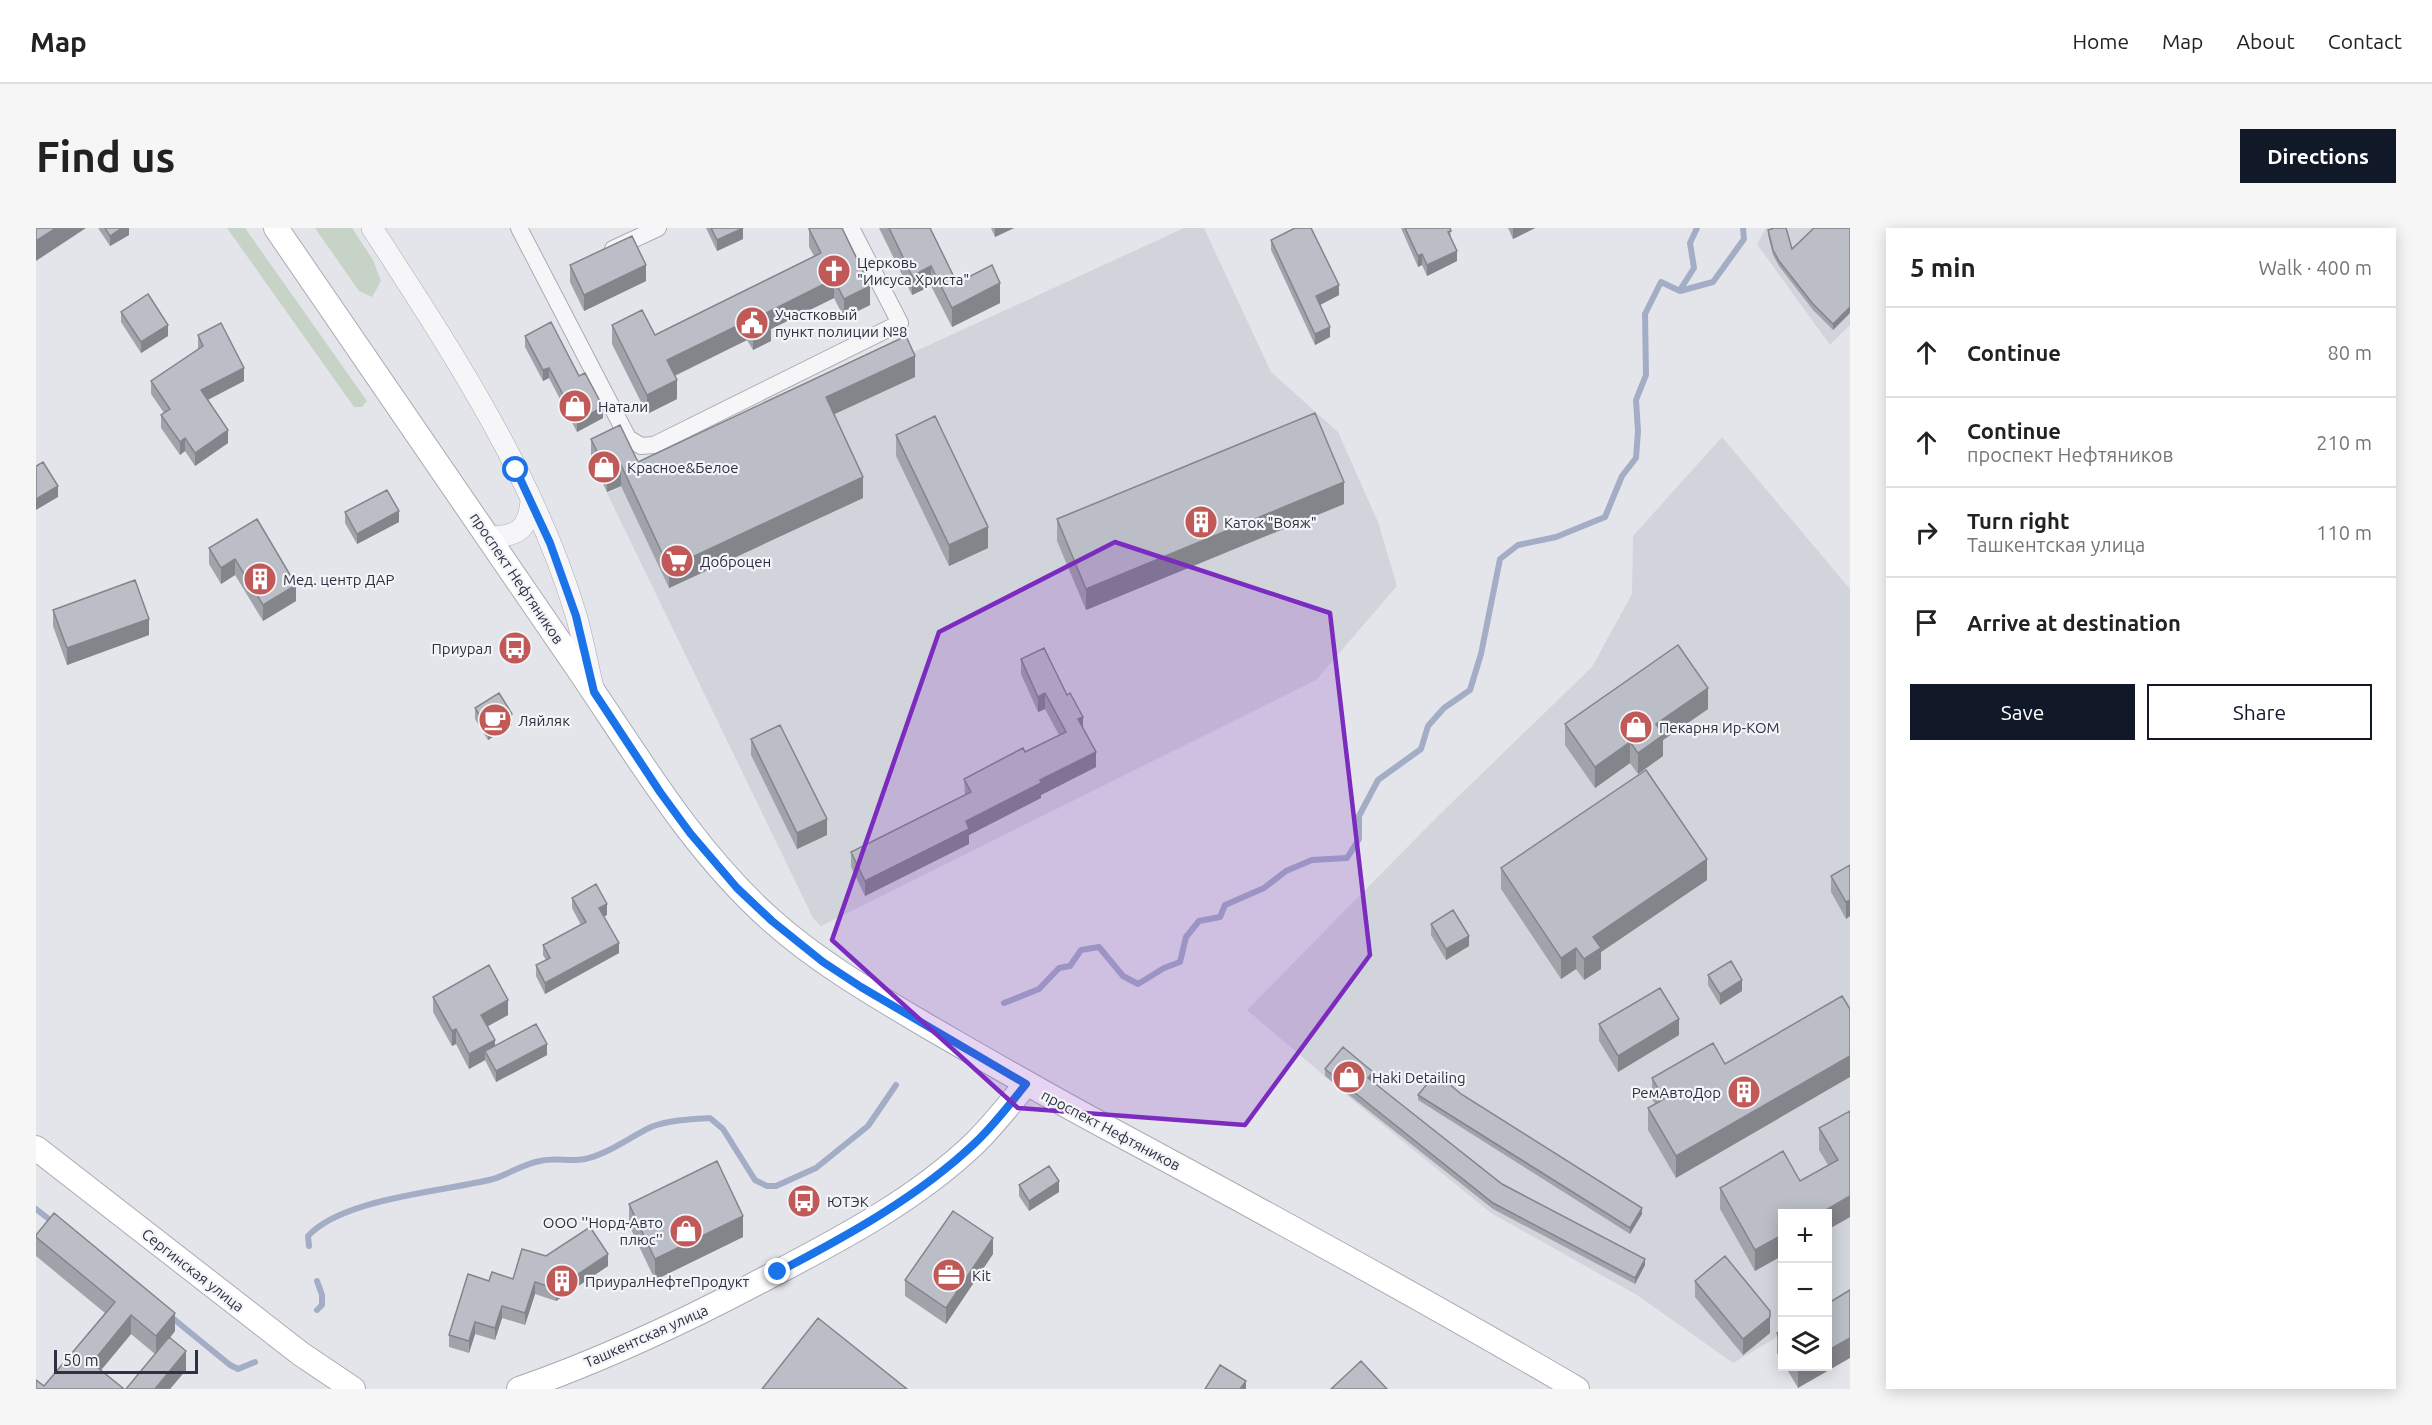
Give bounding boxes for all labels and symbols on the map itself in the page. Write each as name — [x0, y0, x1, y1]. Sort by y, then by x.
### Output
church icon: Церковь "Иисуса Христа" — [816, 253, 852, 289]
place label: Церковь "Иисуса Христа" — [857, 254, 969, 288]
public building icon: Участковый пункт полиции №8 — [734, 305, 770, 341]
place label: Участковый пункт полиции №8 — [775, 306, 907, 340]
shop icon: Натали — [557, 388, 593, 424]
place label: Натали — [598, 398, 648, 415]
shop icon: Красное&Белое — [586, 449, 622, 485]
route start — [502, 456, 528, 482]
place label: Красное&Белое — [627, 459, 739, 476]
building icon: Каток "Вояж" — [1183, 504, 1219, 540]
street label: проспект Нефтяников — [467, 509, 567, 647]
place label: Каток "Вояж" — [1224, 514, 1317, 531]
supermarket icon: Доброцен — [659, 543, 695, 579]
place label: Доброцен — [700, 553, 771, 570]
building icon: Мед. центр ДАР — [242, 561, 278, 597]
place label: Мед. центр ДАР — [283, 571, 394, 588]
bus stop icon: Приурал — [497, 630, 533, 666]
place label: Приурал — [432, 640, 492, 657]
cafe icon: Ляйляк — [477, 702, 513, 738]
shop icon: Пекарня Ир-КОМ — [1618, 709, 1654, 745]
place label: Ляйляк — [518, 712, 570, 729]
place label: Пекарня Ир-КОМ — [1659, 719, 1780, 736]
shop icon: Haki Detailing — [1331, 1059, 1367, 1095]
place label: Haki Detailing — [1372, 1069, 1466, 1086]
building icon: РемАвтоДор — [1726, 1074, 1762, 1110]
place label: РемАвтоДор — [1632, 1084, 1721, 1101]
street label: проспект Нефтяников — [1039, 1086, 1183, 1174]
bus stop icon: ЮТЭК — [786, 1183, 822, 1219]
place label: ЮТЭК — [827, 1193, 869, 1210]
shop icon: ООО ''Норд-Авто плюс'' — [668, 1213, 704, 1249]
place label: ООО ''Норд-Авто плюс'' — [543, 1214, 663, 1248]
street label: Сергинская улица — [139, 1225, 247, 1315]
office icon: Kit — [931, 1257, 967, 1293]
route end — [764, 1258, 790, 1284]
building icon: ПриуралНефтеПродукт — [544, 1263, 580, 1299]
place label: Kit — [972, 1267, 991, 1284]
place label: ПриуралНефтеПродукт — [585, 1273, 750, 1290]
street label: Ташкентская улица — [581, 1301, 711, 1371]
scale bar — [54, 1347, 198, 1374]

